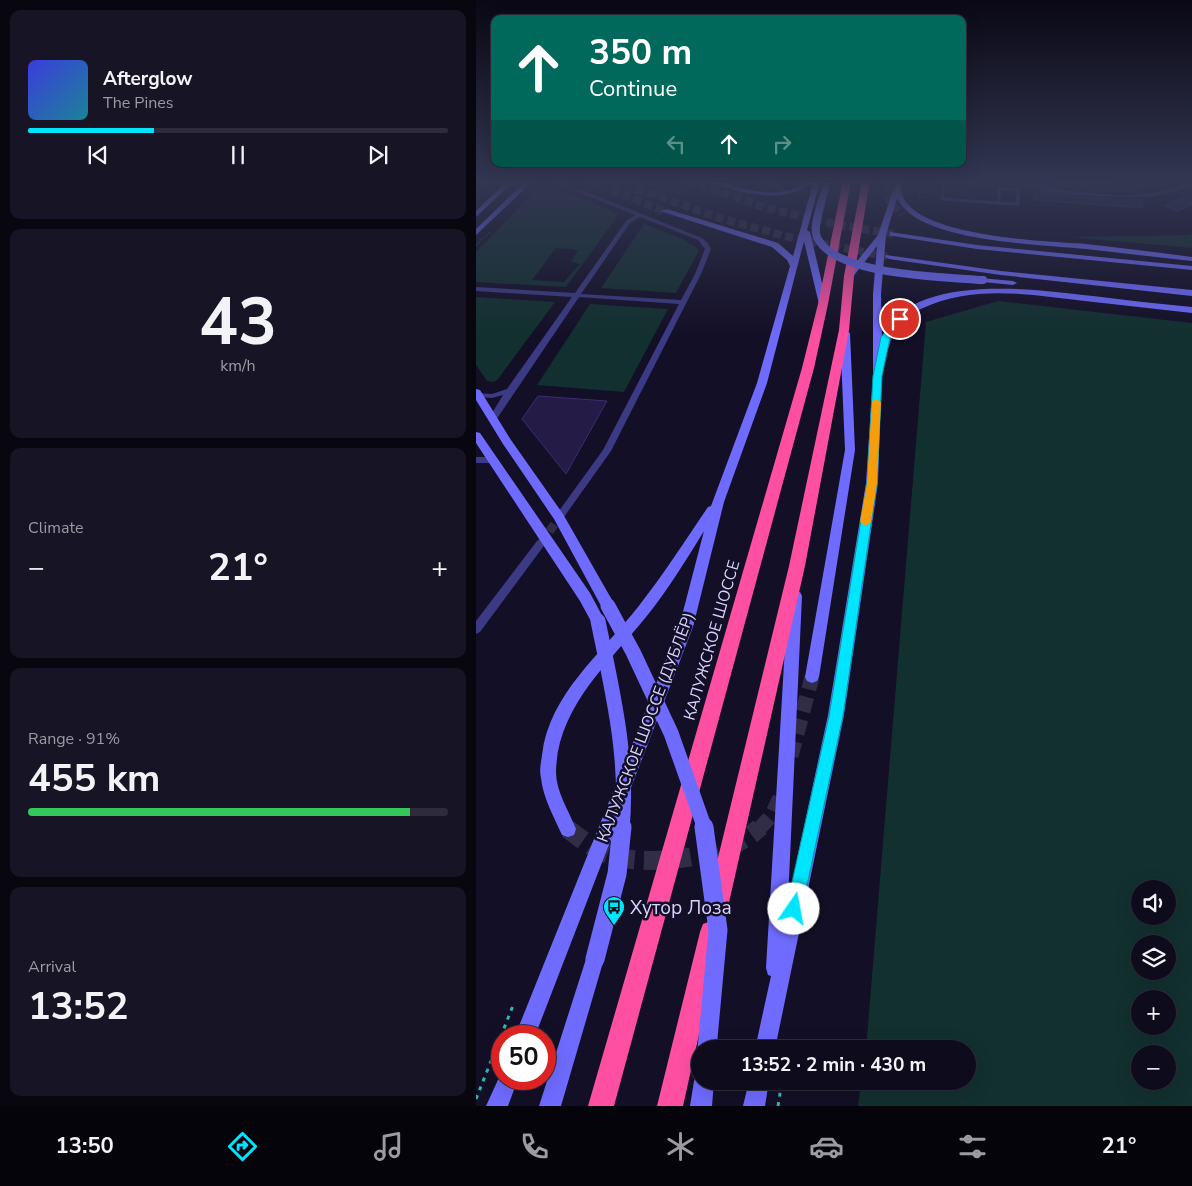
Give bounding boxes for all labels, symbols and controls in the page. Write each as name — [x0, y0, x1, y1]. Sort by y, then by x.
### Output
text: 350 m — [589, 29, 692, 76]
icon: ahead — [506, 35, 571, 100]
text: Afterglow — [103, 66, 193, 92]
text: Continue — [589, 74, 677, 104]
text: The Pines — [103, 92, 173, 114]
icon: left — [662, 130, 690, 158]
icon: ahead — [715, 130, 743, 158]
icon: right — [768, 130, 796, 158]
icon: previous — [84, 141, 112, 169]
icon: pause — [224, 141, 252, 169]
icon: next — [364, 141, 392, 169]
text: 43 — [199, 278, 277, 367]
pin — [879, 298, 921, 340]
icon: arrive — [886, 305, 914, 333]
text: km/h — [220, 355, 256, 377]
text: Climate — [28, 517, 83, 539]
text: 21° — [208, 542, 268, 593]
text: − — [28, 549, 45, 587]
text: + — [431, 549, 448, 587]
street label: КАЛУЖСКОЕ ШОССЕ — [679, 558, 745, 723]
street label: КАЛУЖСКОЕ ШОССЕ (ДУБЛЁР) — [592, 609, 700, 845]
text: Range · 91% — [28, 728, 120, 750]
text: 455 km — [28, 753, 160, 804]
map controls — [1131, 880, 1176, 1090]
button: sound — [1131, 880, 1176, 925]
position arrow — [767, 882, 819, 934]
bus stop icon: Хутор Лоза — [602, 895, 626, 926]
place label: Хутор Лоза — [630, 895, 732, 921]
button: layers — [1131, 935, 1176, 980]
text: Arrival — [28, 956, 76, 978]
text: 13:52 — [28, 981, 129, 1032]
button: + — [1131, 990, 1176, 1035]
speed limit sign: 50 — [491, 1025, 556, 1090]
button: − — [1131, 1045, 1176, 1090]
text: 13:52 · 2 min · 430 m — [741, 1052, 926, 1078]
icon: directions — [225, 1129, 260, 1164]
icon: music — [371, 1129, 406, 1164]
icon: phone — [517, 1129, 552, 1164]
icon: climate — [663, 1129, 698, 1164]
icon: car — [809, 1129, 844, 1164]
icon: filters — [955, 1129, 990, 1164]
text: 13:50 — [56, 1131, 114, 1161]
text: 21° — [1102, 1131, 1136, 1161]

